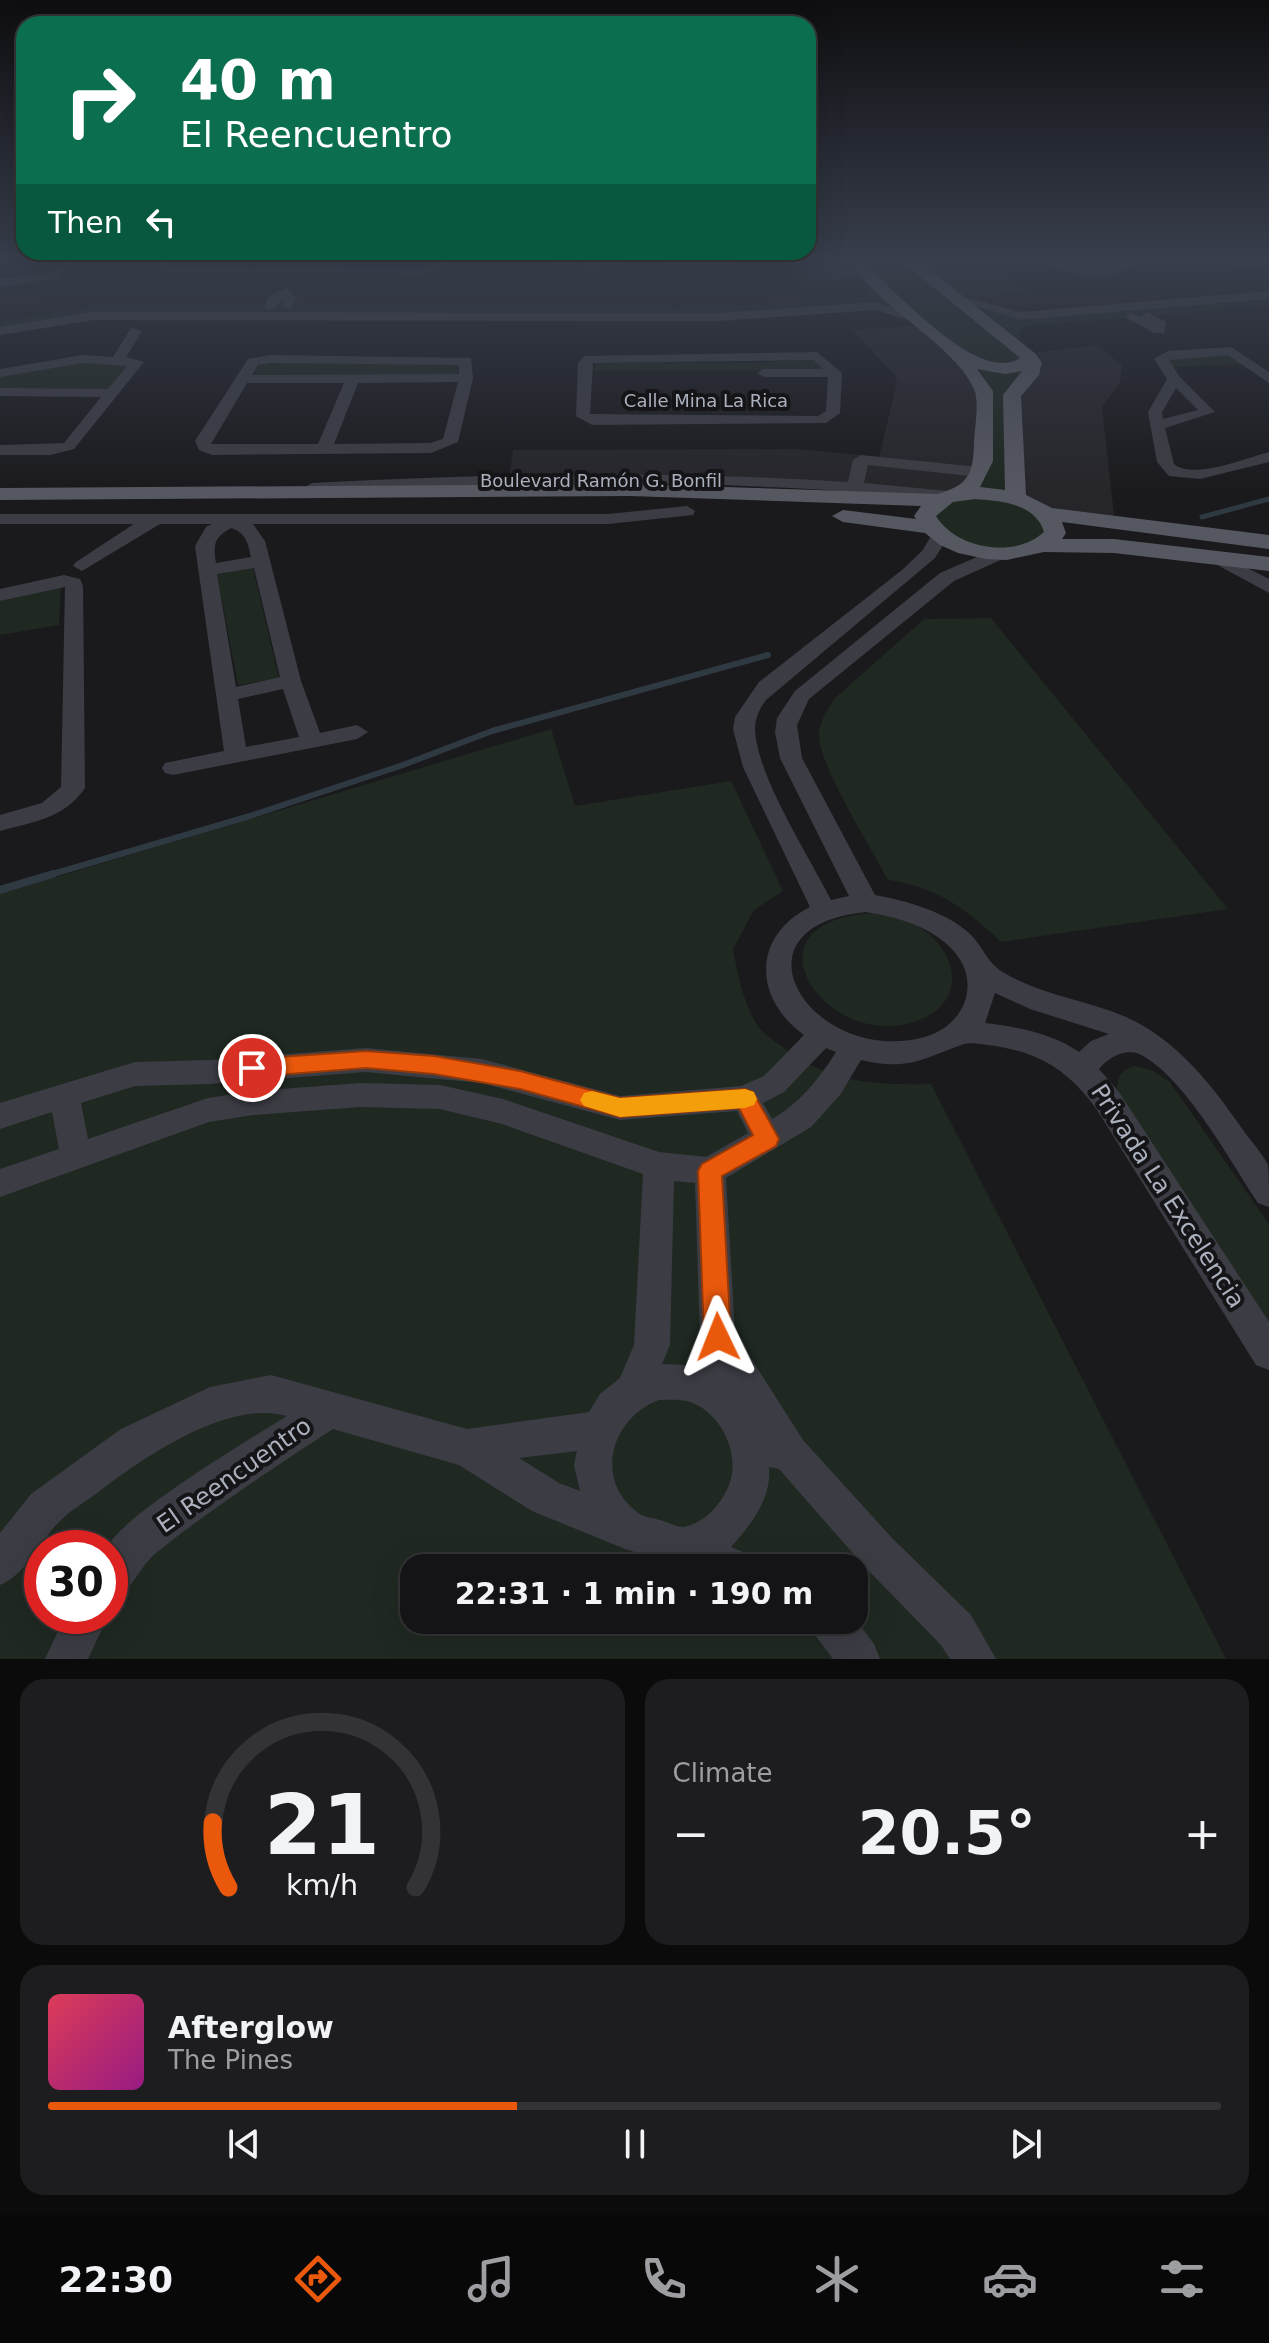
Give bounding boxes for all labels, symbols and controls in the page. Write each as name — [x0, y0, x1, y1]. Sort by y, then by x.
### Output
text: 40 m — [180, 47, 336, 112]
icon: right — [48, 48, 152, 152]
text: El Reencuentro — [180, 114, 452, 155]
icon: left — [139, 200, 183, 244]
text: Then — [48, 205, 123, 240]
street label: Calle Mina La Rica — [624, 390, 788, 411]
street label: Boulevard Ramón G. Bonfil — [480, 470, 722, 491]
pin — [218, 1034, 286, 1102]
icon: arrive — [230, 1046, 274, 1090]
street label: Privada La Excelencia — [1085, 1079, 1251, 1313]
position arrow — [676, 1295, 760, 1379]
street label: El Reencuentro — [152, 1411, 316, 1539]
speed limit sign: 30 — [24, 1530, 128, 1634]
text: 22:31 · 1 min · 190 m — [455, 1576, 813, 1611]
text: Climate — [673, 1758, 773, 1788]
text: 21 — [264, 1777, 380, 1874]
text: 20.5° — [858, 1798, 1036, 1868]
text: − — [673, 1808, 709, 1859]
text: + — [1184, 1808, 1221, 1859]
text: km/h — [286, 1868, 358, 1902]
text: Afterglow — [168, 2010, 334, 2045]
text: The Pines — [168, 2045, 293, 2075]
icon: previous — [222, 2122, 266, 2166]
icon: pause — [613, 2122, 657, 2166]
icon: next — [1004, 2122, 1048, 2166]
icon: directions — [290, 2251, 346, 2307]
icon: music — [463, 2251, 519, 2307]
icon: phone — [636, 2251, 692, 2307]
icon: climate — [809, 2251, 865, 2307]
icon: car — [982, 2251, 1038, 2307]
icon: filters — [1154, 2251, 1210, 2307]
text: 22:30 — [58, 2259, 173, 2300]

